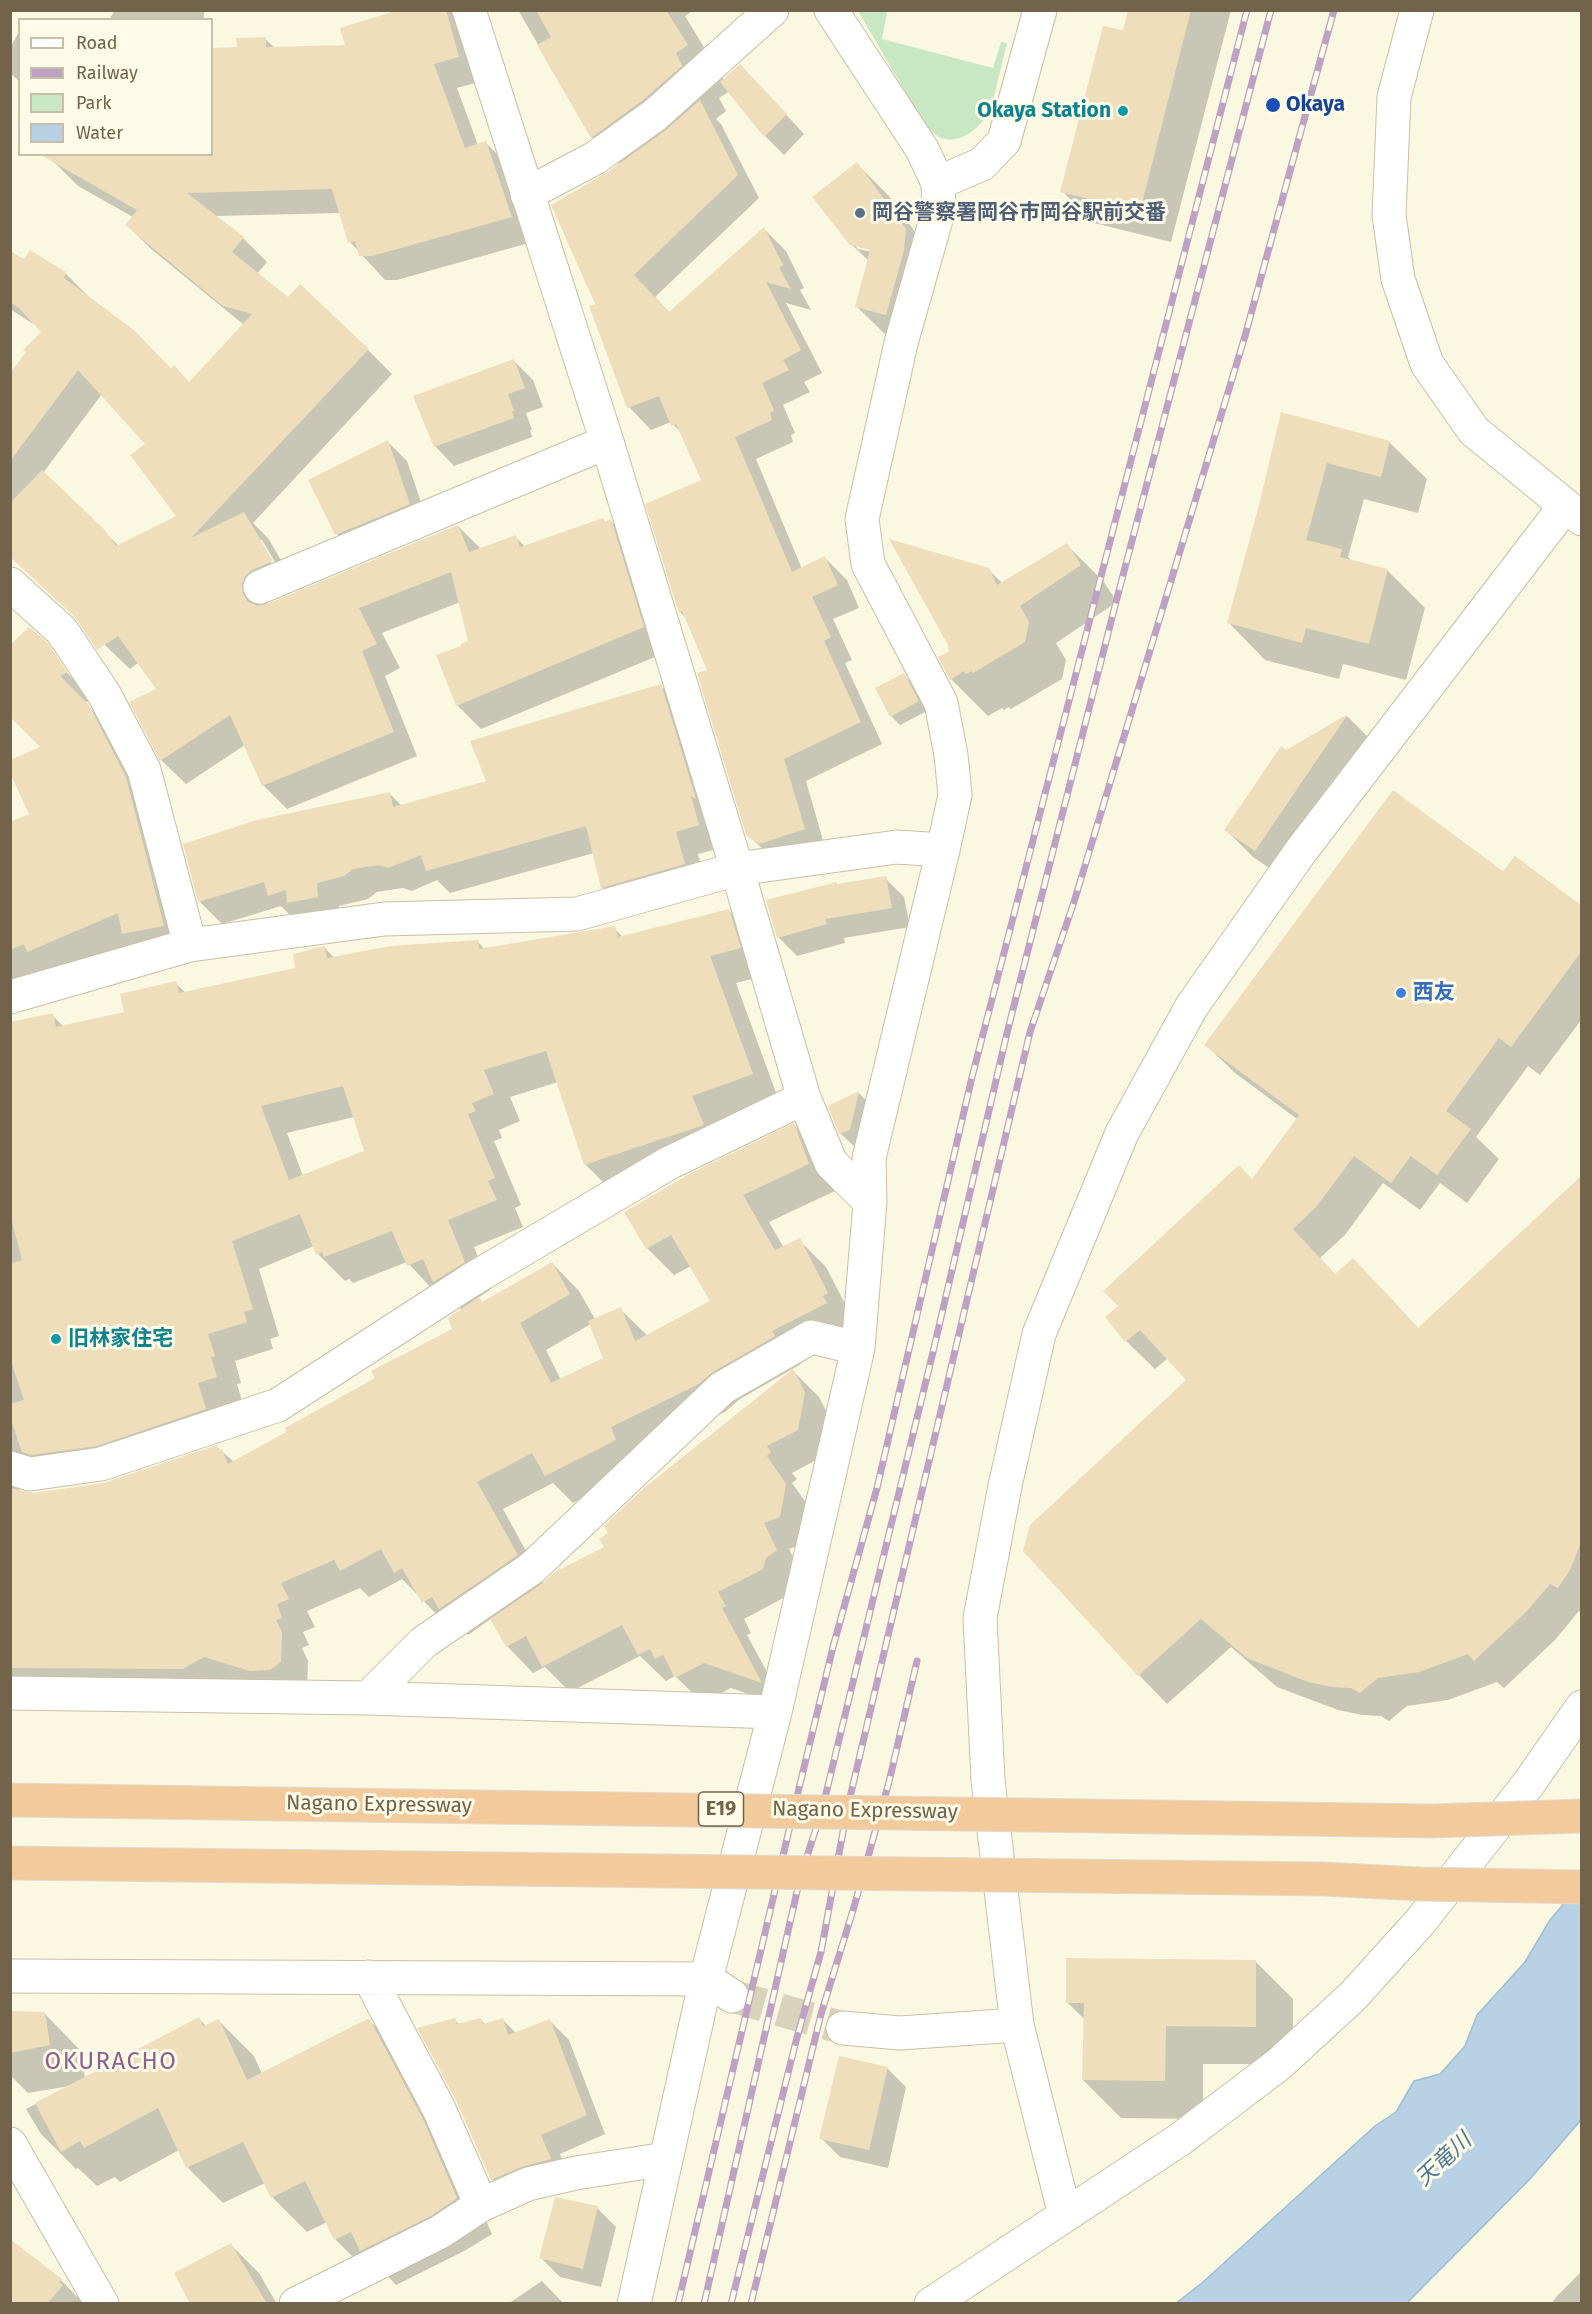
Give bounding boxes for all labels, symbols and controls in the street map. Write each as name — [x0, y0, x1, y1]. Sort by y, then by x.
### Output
legend — [18, 18, 213, 156]
text: Road — [76, 32, 118, 54]
text: Railway — [76, 62, 138, 84]
text: Park — [76, 92, 111, 114]
place label: Okaya — [1286, 92, 1345, 118]
marker: Okaya — [1264, 96, 1282, 114]
place label: Okaya Station — [977, 98, 1111, 124]
marker: Okaya Station — [1116, 104, 1130, 118]
text: Water — [76, 122, 123, 144]
place label: 岡谷警察署岡谷市岡谷駅前交番 — [872, 200, 1166, 226]
marker: 岡谷警察署岡谷市岡谷駅前交番 — [853, 206, 867, 220]
place label: 西友 — [1413, 980, 1455, 1006]
marker: 西友 — [1394, 986, 1408, 1000]
place label: 旧林家住宅 — [68, 1326, 173, 1352]
marker: 旧林家住宅 — [49, 1332, 63, 1346]
street label: Nagano Expressway — [286, 1791, 472, 1819]
road number: E19 — [698, 1792, 744, 1826]
street label: Nagano Expressway — [772, 1797, 958, 1825]
district label: OKURACHO — [45, 2048, 177, 2076]
water label: 天竜川 — [1411, 2128, 1477, 2192]

